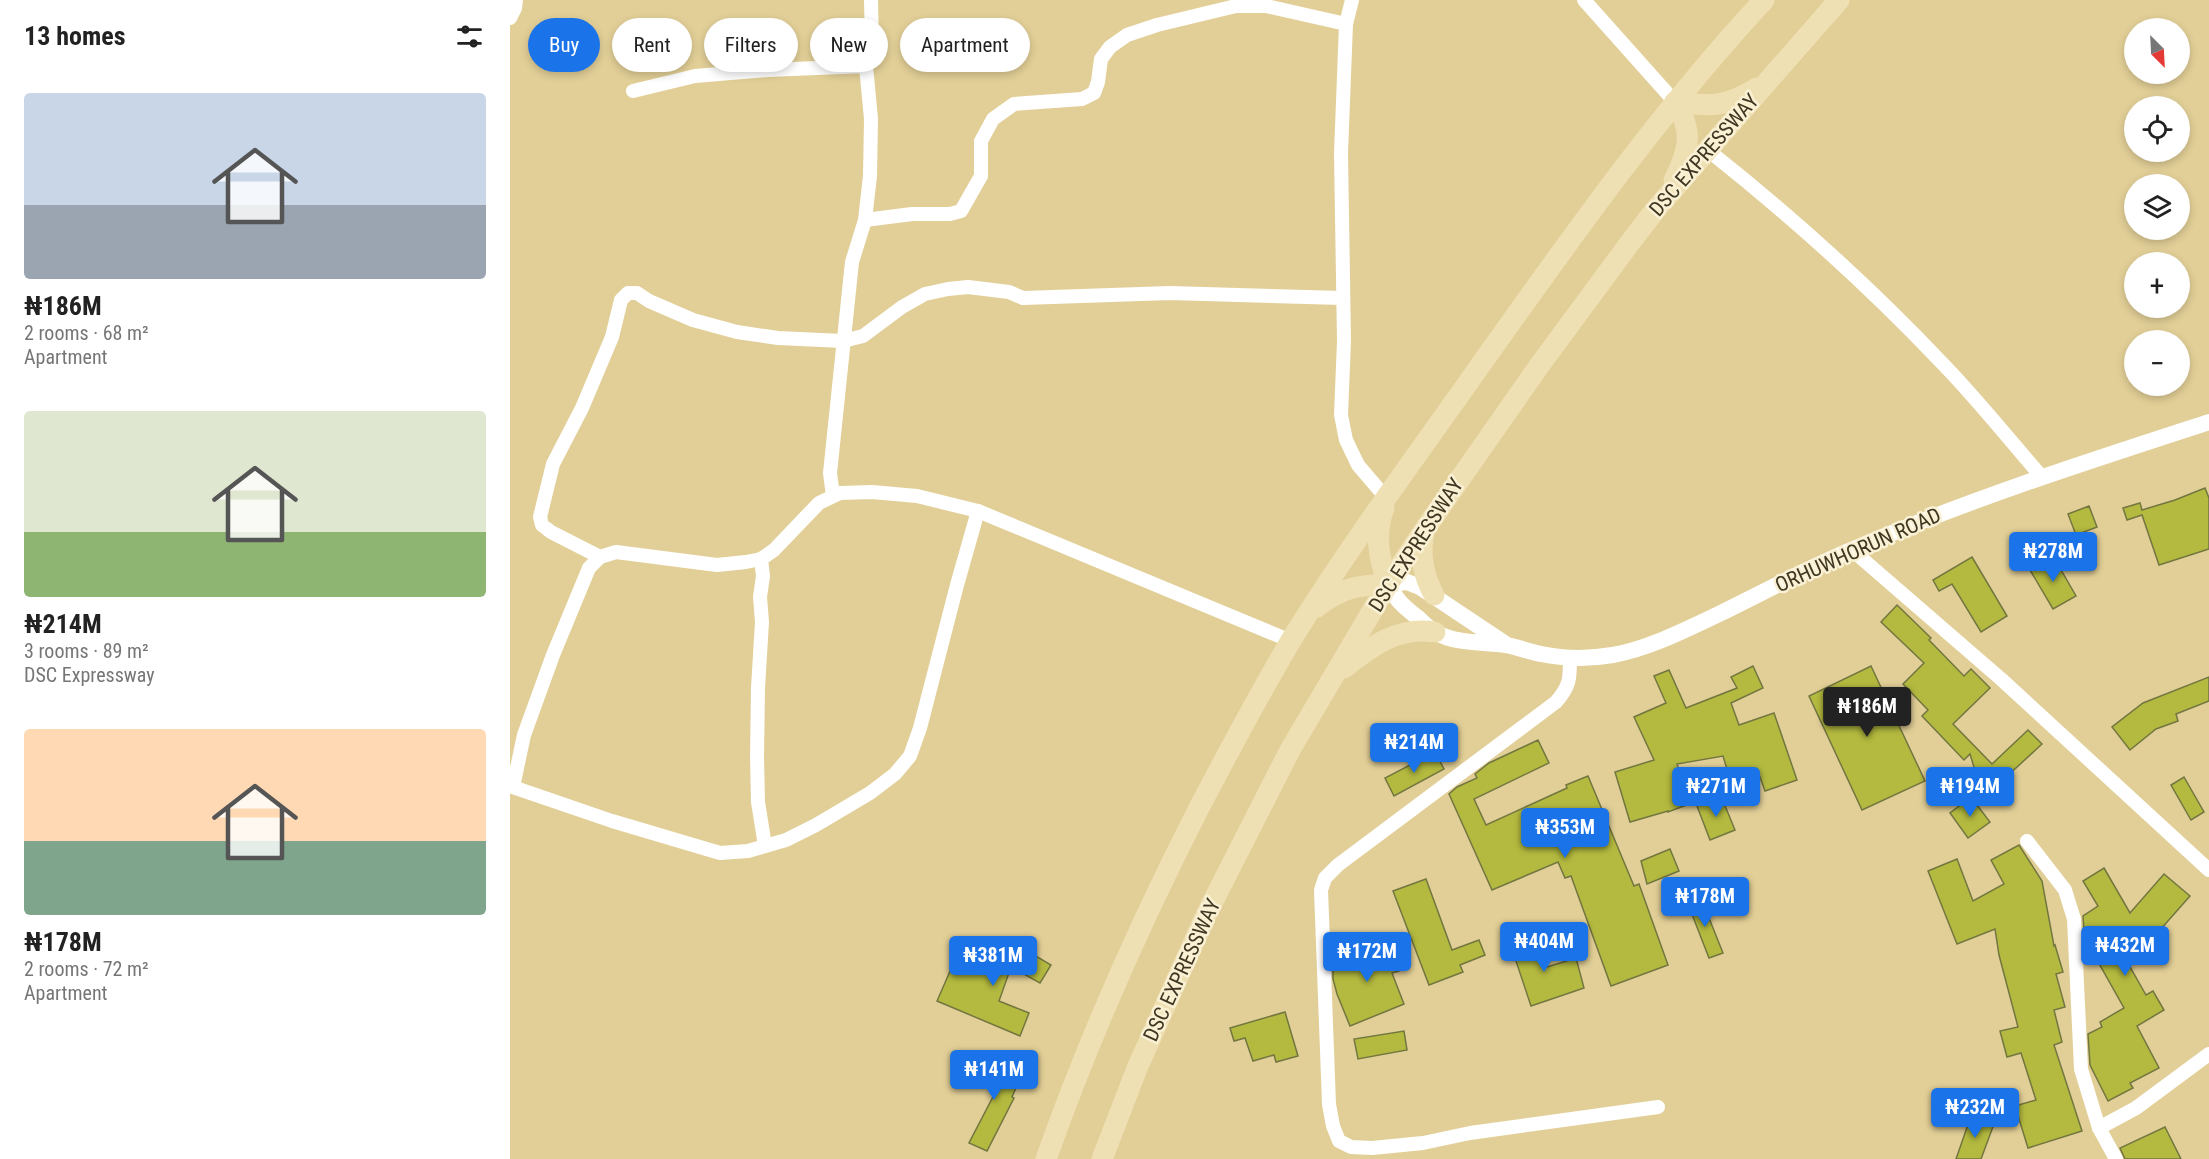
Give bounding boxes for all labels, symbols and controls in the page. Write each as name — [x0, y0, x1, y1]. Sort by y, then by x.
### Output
chip: Buy — [528, 18, 600, 72]
chip: Rent — [612, 18, 692, 72]
chip: Filters — [704, 18, 798, 72]
chip: New — [810, 18, 888, 72]
chip: Apartment — [900, 18, 1030, 72]
north arrow — [2124, 18, 2190, 84]
map controls — [2124, 18, 2190, 396]
icon: filters — [453, 20, 486, 53]
text: 13 homes — [24, 21, 126, 51]
street label: DSC EXPRESSWAY — [1644, 89, 1764, 221]
button: locate — [2124, 96, 2190, 162]
icon: home — [201, 132, 309, 240]
button: layers — [2124, 174, 2190, 240]
button: + — [2124, 252, 2190, 318]
text: ₦186M — [24, 291, 102, 321]
text: 2 rooms · 68 m² — [24, 321, 149, 345]
button: − — [2124, 330, 2190, 396]
text: Apartment — [24, 345, 108, 369]
icon: home — [201, 450, 309, 558]
street label: DSC EXPRESSWAY — [1364, 474, 1468, 616]
street label: ORHUWHORUN ROAD — [1772, 503, 1944, 597]
pin: ₦278M — [2011, 532, 2095, 583]
text: ₦278M — [2023, 539, 2083, 563]
text: ₦214M — [24, 609, 102, 639]
text: 3 rooms · 89 m² — [24, 639, 149, 663]
text: DSC Expressway — [24, 663, 155, 687]
pin: ₦186M — [1825, 687, 1909, 738]
text: ₦186M — [1837, 694, 1897, 718]
pin: ₦214M — [1372, 723, 1456, 774]
text: ₦214M — [1384, 730, 1444, 754]
pin: ₦271M — [1674, 767, 1758, 818]
pin: ₦194M — [1928, 767, 2012, 818]
icon: home — [201, 768, 309, 876]
text: ₦271M — [1686, 774, 1746, 798]
text: ₦194M — [1940, 774, 2000, 798]
pin: ₦353M — [1523, 808, 1607, 859]
text: ₦353M — [1535, 815, 1595, 839]
pin: ₦178M — [1663, 877, 1747, 928]
text: ₦178M — [1675, 884, 1735, 908]
street label: DSC EXPRESSWAY — [1139, 895, 1225, 1045]
pin: ₦404M — [1502, 922, 1586, 973]
pin: ₦432M — [2083, 926, 2167, 977]
text: ₦178M — [24, 927, 102, 957]
text: ₦404M — [1514, 929, 1574, 953]
pin: ₦172M — [1325, 932, 1409, 983]
text: ₦432M — [2095, 933, 2155, 957]
pin: ₦381M — [951, 936, 1035, 987]
text: ₦172M — [1337, 939, 1397, 963]
text: ₦381M — [963, 943, 1023, 967]
text: 2 rooms · 72 m² — [24, 957, 149, 981]
text: Apartment — [24, 981, 108, 1005]
pin: ₦141M — [952, 1050, 1036, 1101]
text: ₦141M — [964, 1057, 1024, 1081]
pin: ₦232M — [1933, 1088, 2017, 1139]
text: ₦232M — [1945, 1095, 2005, 1119]

